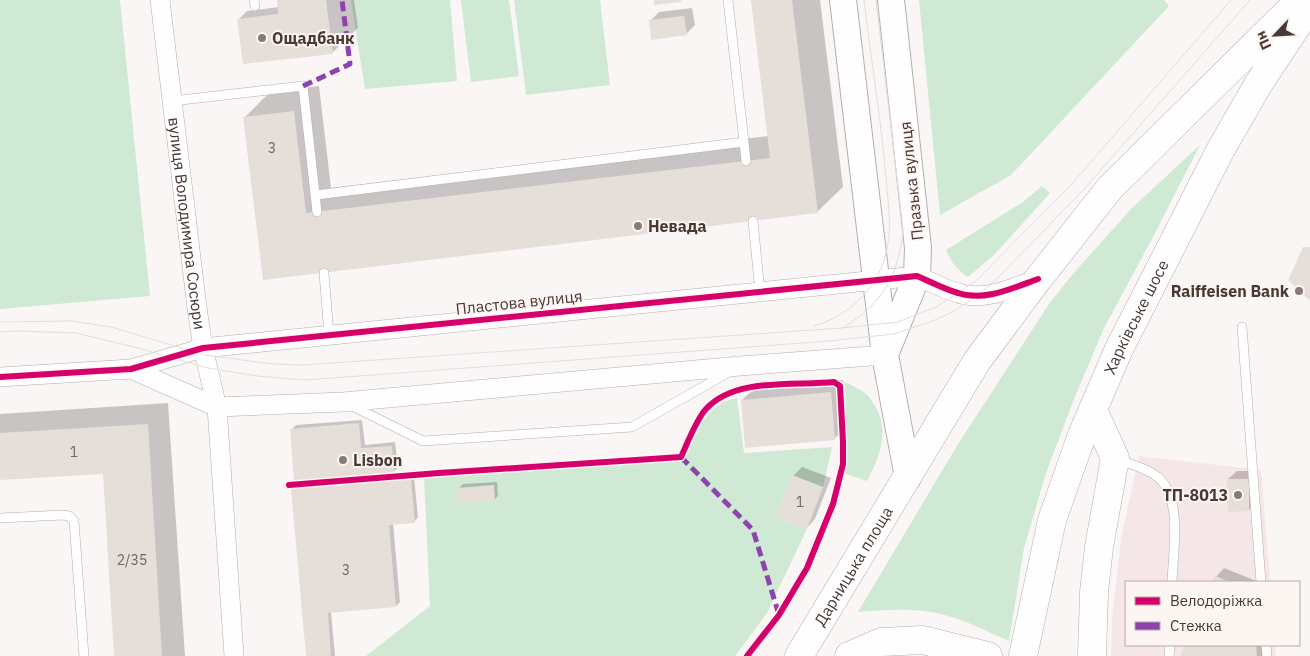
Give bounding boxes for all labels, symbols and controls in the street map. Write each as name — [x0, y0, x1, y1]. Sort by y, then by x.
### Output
north arrow — [1250, 10, 1300, 60]
place label: Ощадбанк — [272, 28, 355, 48]
text: Пн — [1251, 28, 1275, 53]
marker: Ощадбанк — [256, 32, 268, 44]
street label: вулиця Володимира Сосюри — [164, 116, 210, 331]
street label: Празька вулиця — [895, 121, 927, 241]
house number: 3 — [268, 139, 276, 157]
place label: Невада — [648, 216, 707, 236]
marker: Невада — [632, 220, 644, 232]
street label: Харківське шосе — [1099, 256, 1173, 377]
place label: Raiffeisen Bank — [1171, 281, 1290, 301]
street label: Пластова вулиця — [455, 285, 583, 319]
marker: Raiffeisen Bank — [1293, 285, 1305, 297]
house number: 1 — [70, 443, 78, 461]
place label: Lisbon — [353, 450, 402, 470]
marker: Lisbon — [337, 454, 349, 466]
place label: ТП-8013 — [1162, 485, 1228, 505]
marker: ТП-8013 — [1232, 489, 1244, 501]
house number: 1 — [796, 493, 804, 511]
street label: Дарницька площа — [810, 502, 897, 630]
house number: 2/35 — [117, 551, 147, 569]
house number: 3 — [342, 561, 350, 579]
legend — [1125, 581, 1300, 646]
text: Велодоріжка — [1170, 591, 1262, 610]
text: Стежка — [1170, 616, 1222, 635]

